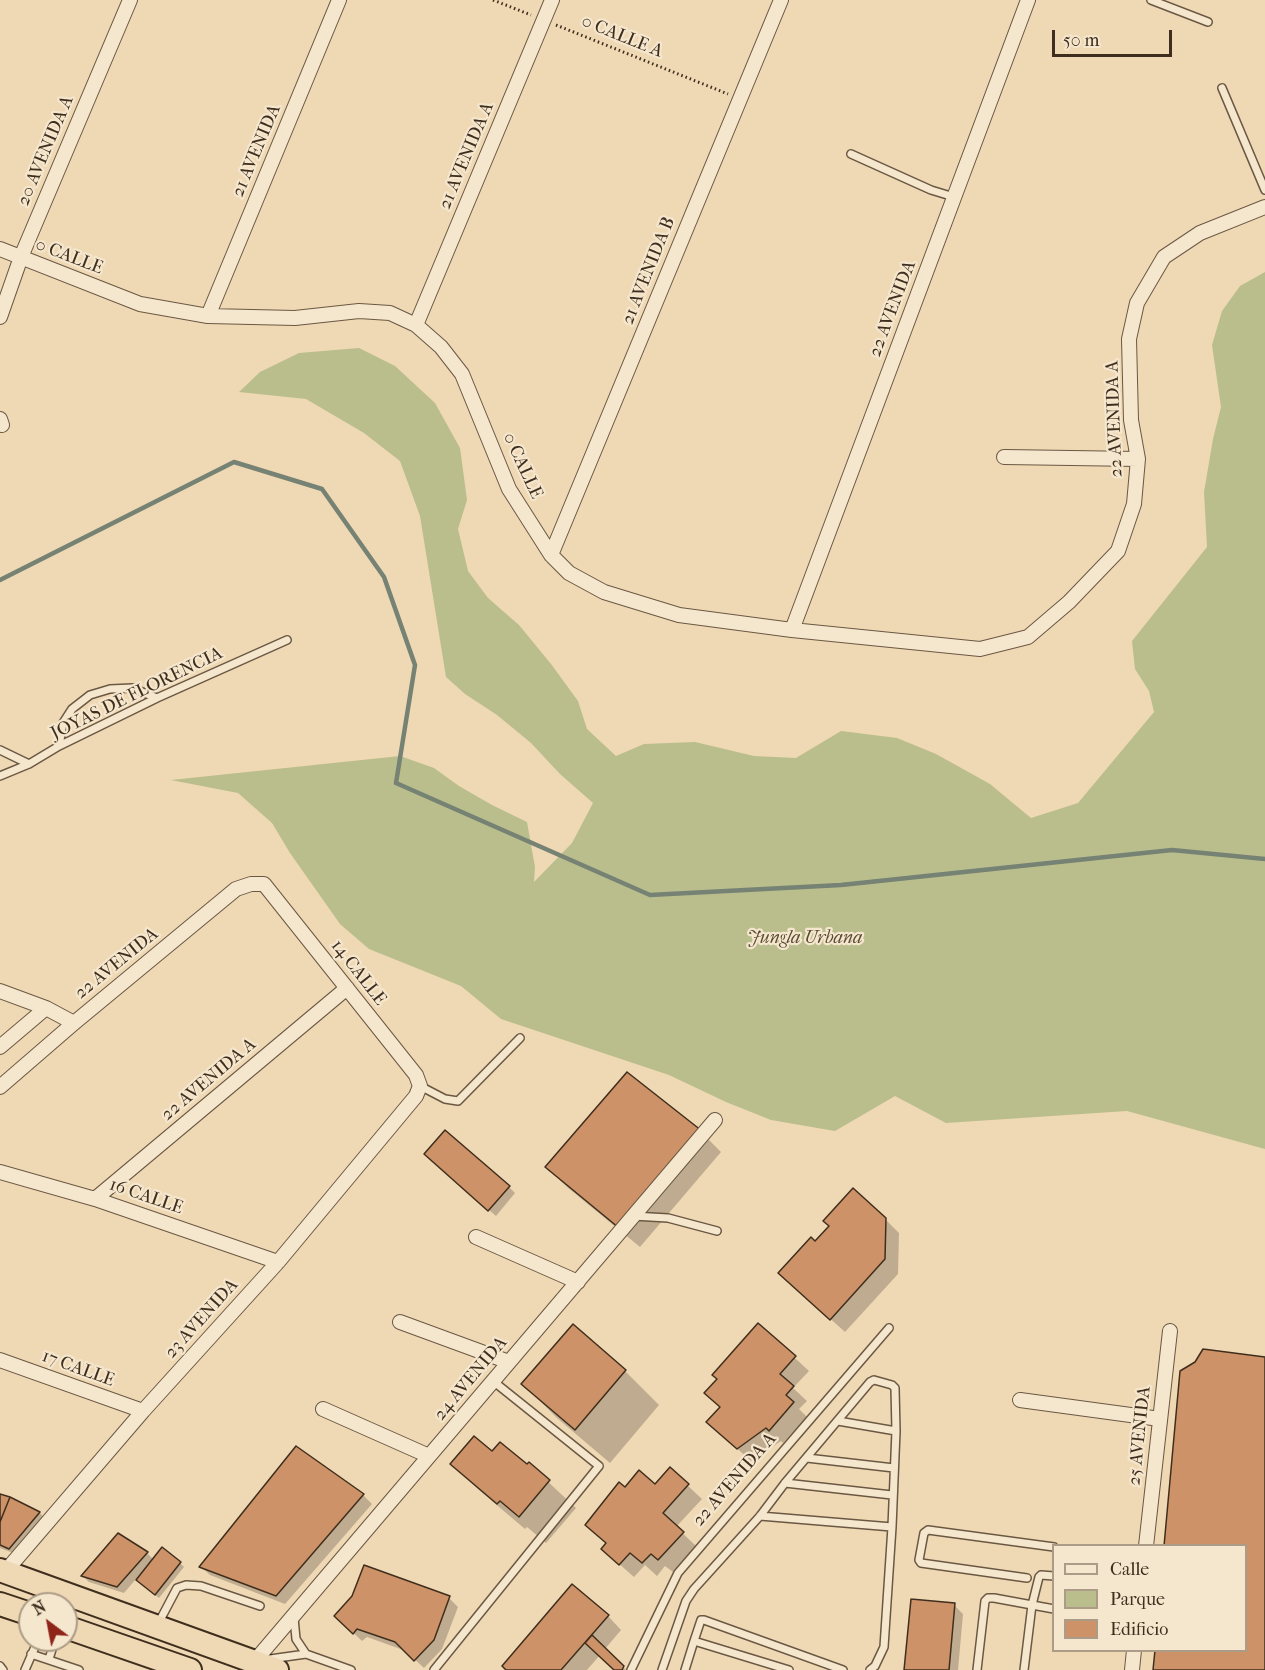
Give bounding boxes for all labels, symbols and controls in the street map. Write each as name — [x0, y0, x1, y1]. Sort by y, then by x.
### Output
street label: 0 CALLE A — [578, 11, 666, 63]
scale bar — [1055, 18, 1175, 56]
text: 50 m — [1063, 30, 1099, 51]
street label: 20 AVENIDA A — [13, 93, 79, 209]
street label: 21 AVENIDA A — [435, 99, 499, 213]
street label: 21 AVENIDA — [228, 101, 286, 201]
street label: 21 AVENIDA B — [618, 214, 680, 328]
street label: 0 CALLE — [32, 234, 106, 280]
street label: 22 AVENIDA — [865, 258, 921, 360]
street label: 22 AVENIDA A — [1102, 360, 1128, 478]
street label: 0 CALLE — [497, 430, 547, 502]
street label: JOYAS DE FLORENCIA — [48, 643, 226, 745]
street label: 22 AVENIDA — [71, 924, 163, 1004]
park label: Jungla Urbana — [748, 928, 862, 950]
street label: 14 CALLE — [326, 936, 390, 1010]
street label: 22 AVENIDA A — [157, 1034, 261, 1126]
street label: 16 CALLE — [106, 1174, 186, 1220]
street label: 23 AVENIDA — [161, 1275, 243, 1363]
street label: 24 AVENIDA — [430, 1333, 512, 1425]
street label: 17 CALLE — [39, 1346, 117, 1392]
street label: 25 AVENIDA — [1124, 1385, 1156, 1487]
street label: 22 AVENIDA A — [689, 1429, 781, 1531]
legend — [1052, 1544, 1247, 1652]
text: Calle — [1110, 1559, 1149, 1580]
text: Parque — [1110, 1589, 1165, 1610]
north arrow — [18, 1592, 78, 1652]
text: N — [29, 1597, 49, 1619]
text: Edificio — [1110, 1619, 1168, 1640]

